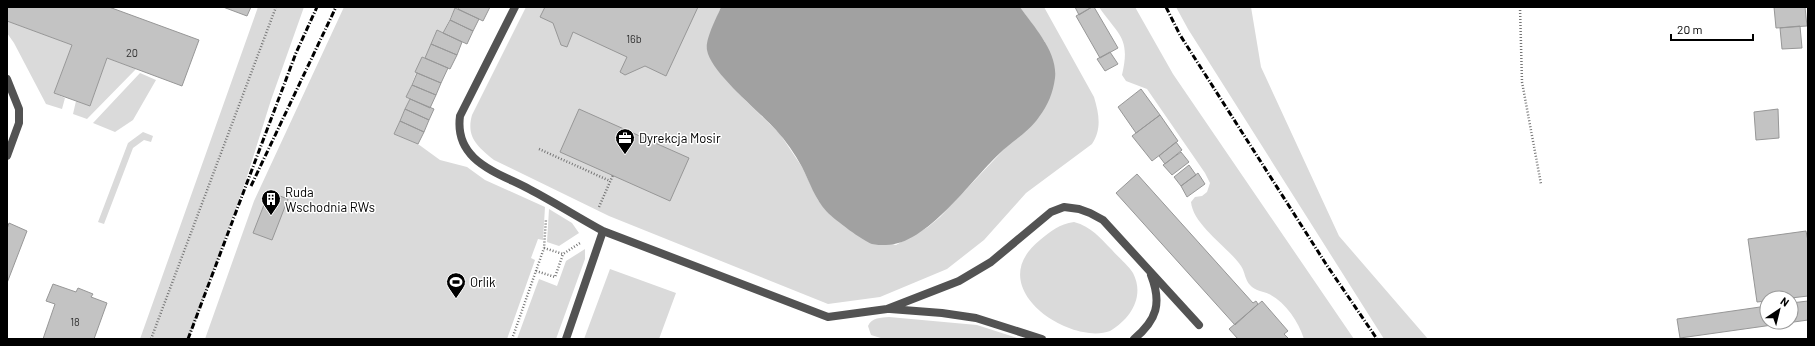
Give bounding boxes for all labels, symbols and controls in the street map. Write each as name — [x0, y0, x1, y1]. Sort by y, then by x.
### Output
scale bar — [1671, 16, 1753, 42]
text: 20 m — [1677, 22, 1703, 36]
house number: 16b — [626, 32, 642, 45]
house number: 20 — [126, 46, 138, 59]
office icon: Dyrekcja Mosir — [614, 127, 636, 155]
place label: Dyrekcja Mosir — [639, 130, 721, 146]
place label: Ruda Wschodnia RWs — [285, 184, 375, 215]
building icon: Ruda Wschodnia RWs — [260, 188, 282, 216]
sports icon: Orlik — [445, 271, 467, 299]
place label: Orlik — [470, 274, 496, 290]
north arrow — [1759, 290, 1799, 330]
text: N — [1778, 294, 1792, 309]
house number: 18 — [70, 315, 80, 328]

